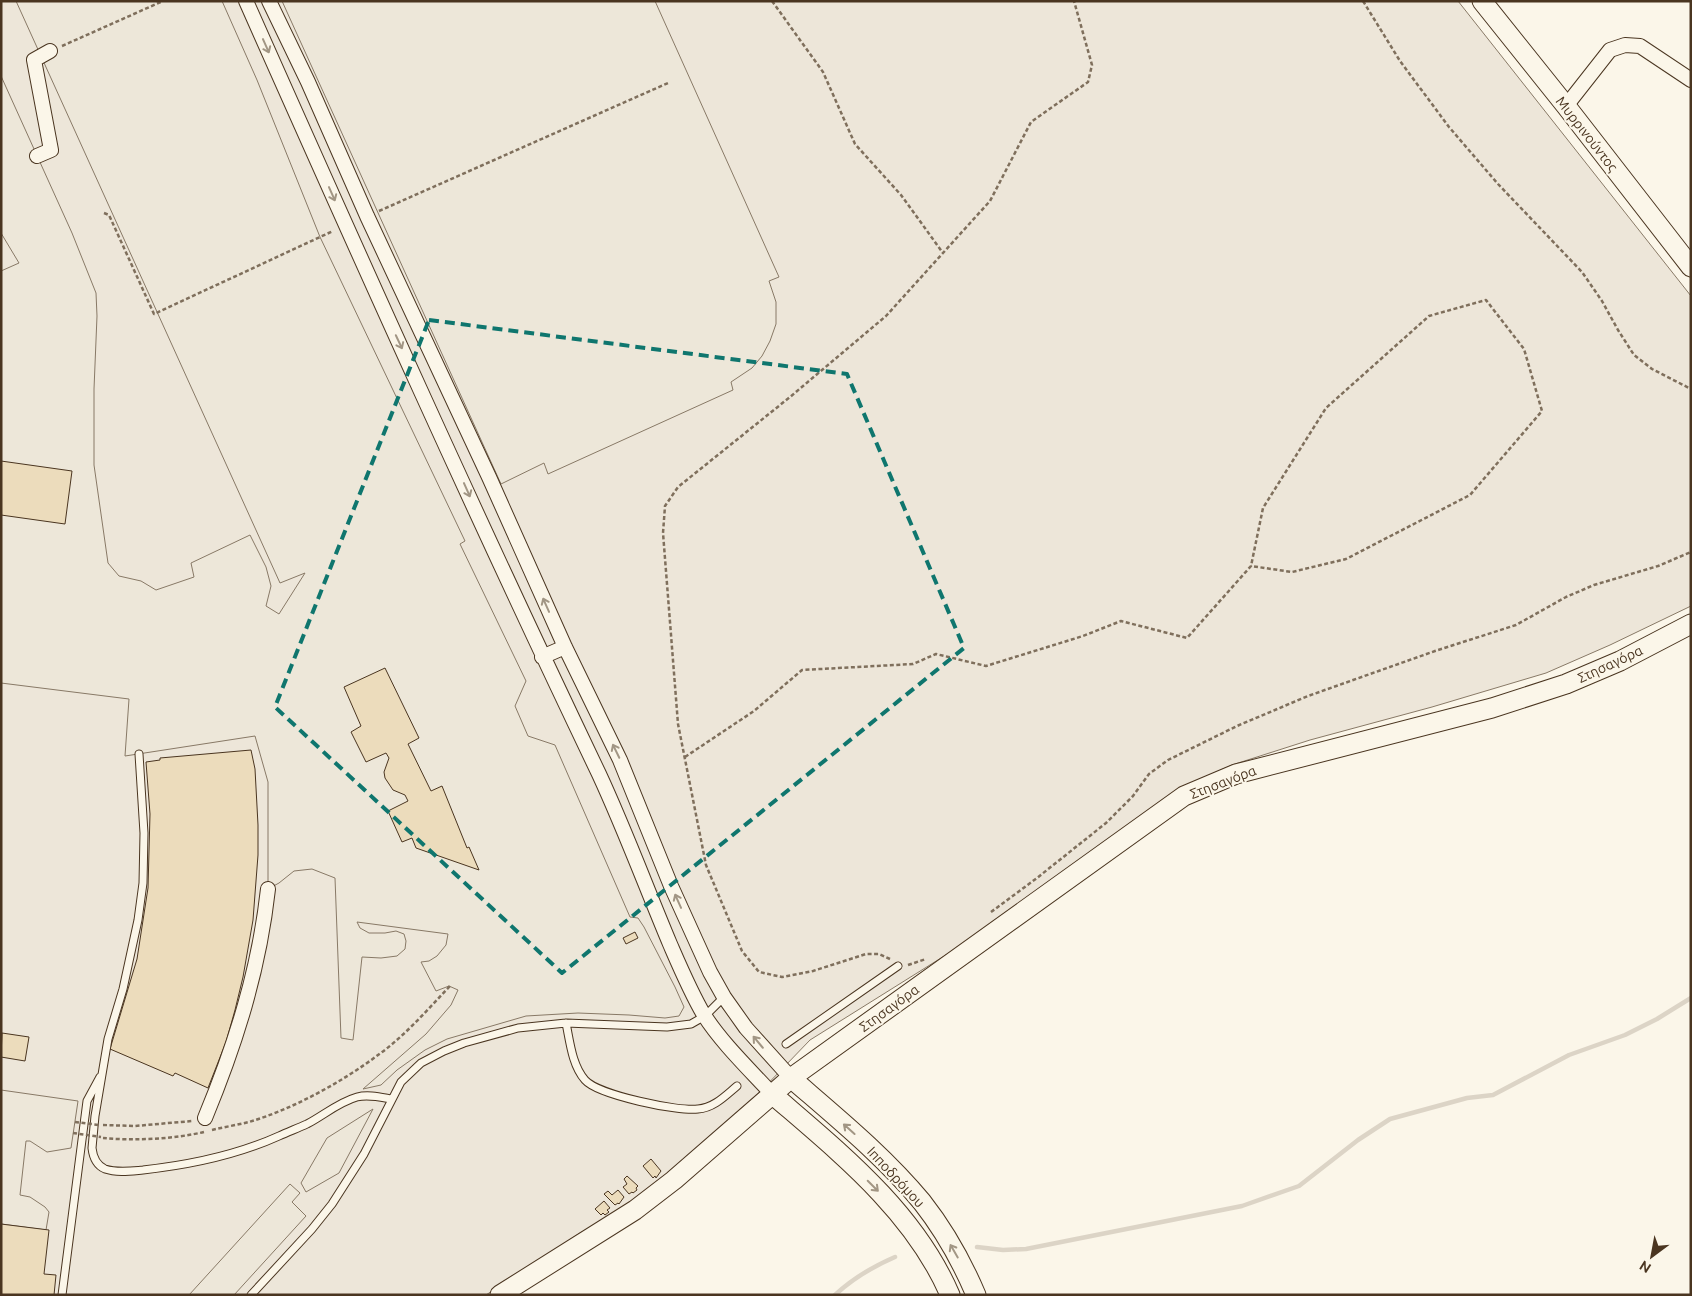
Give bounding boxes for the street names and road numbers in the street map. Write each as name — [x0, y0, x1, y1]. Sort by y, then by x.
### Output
street label: Μυρρινούντος — [1553, 93, 1622, 175]
street label: Στησαγόρα — [1575, 642, 1646, 686]
street label: Στησαγόρα — [1187, 762, 1259, 802]
street label: Στησαγόρα — [856, 981, 922, 1035]
street label: Ιπποδρόμου — [864, 1143, 928, 1211]

